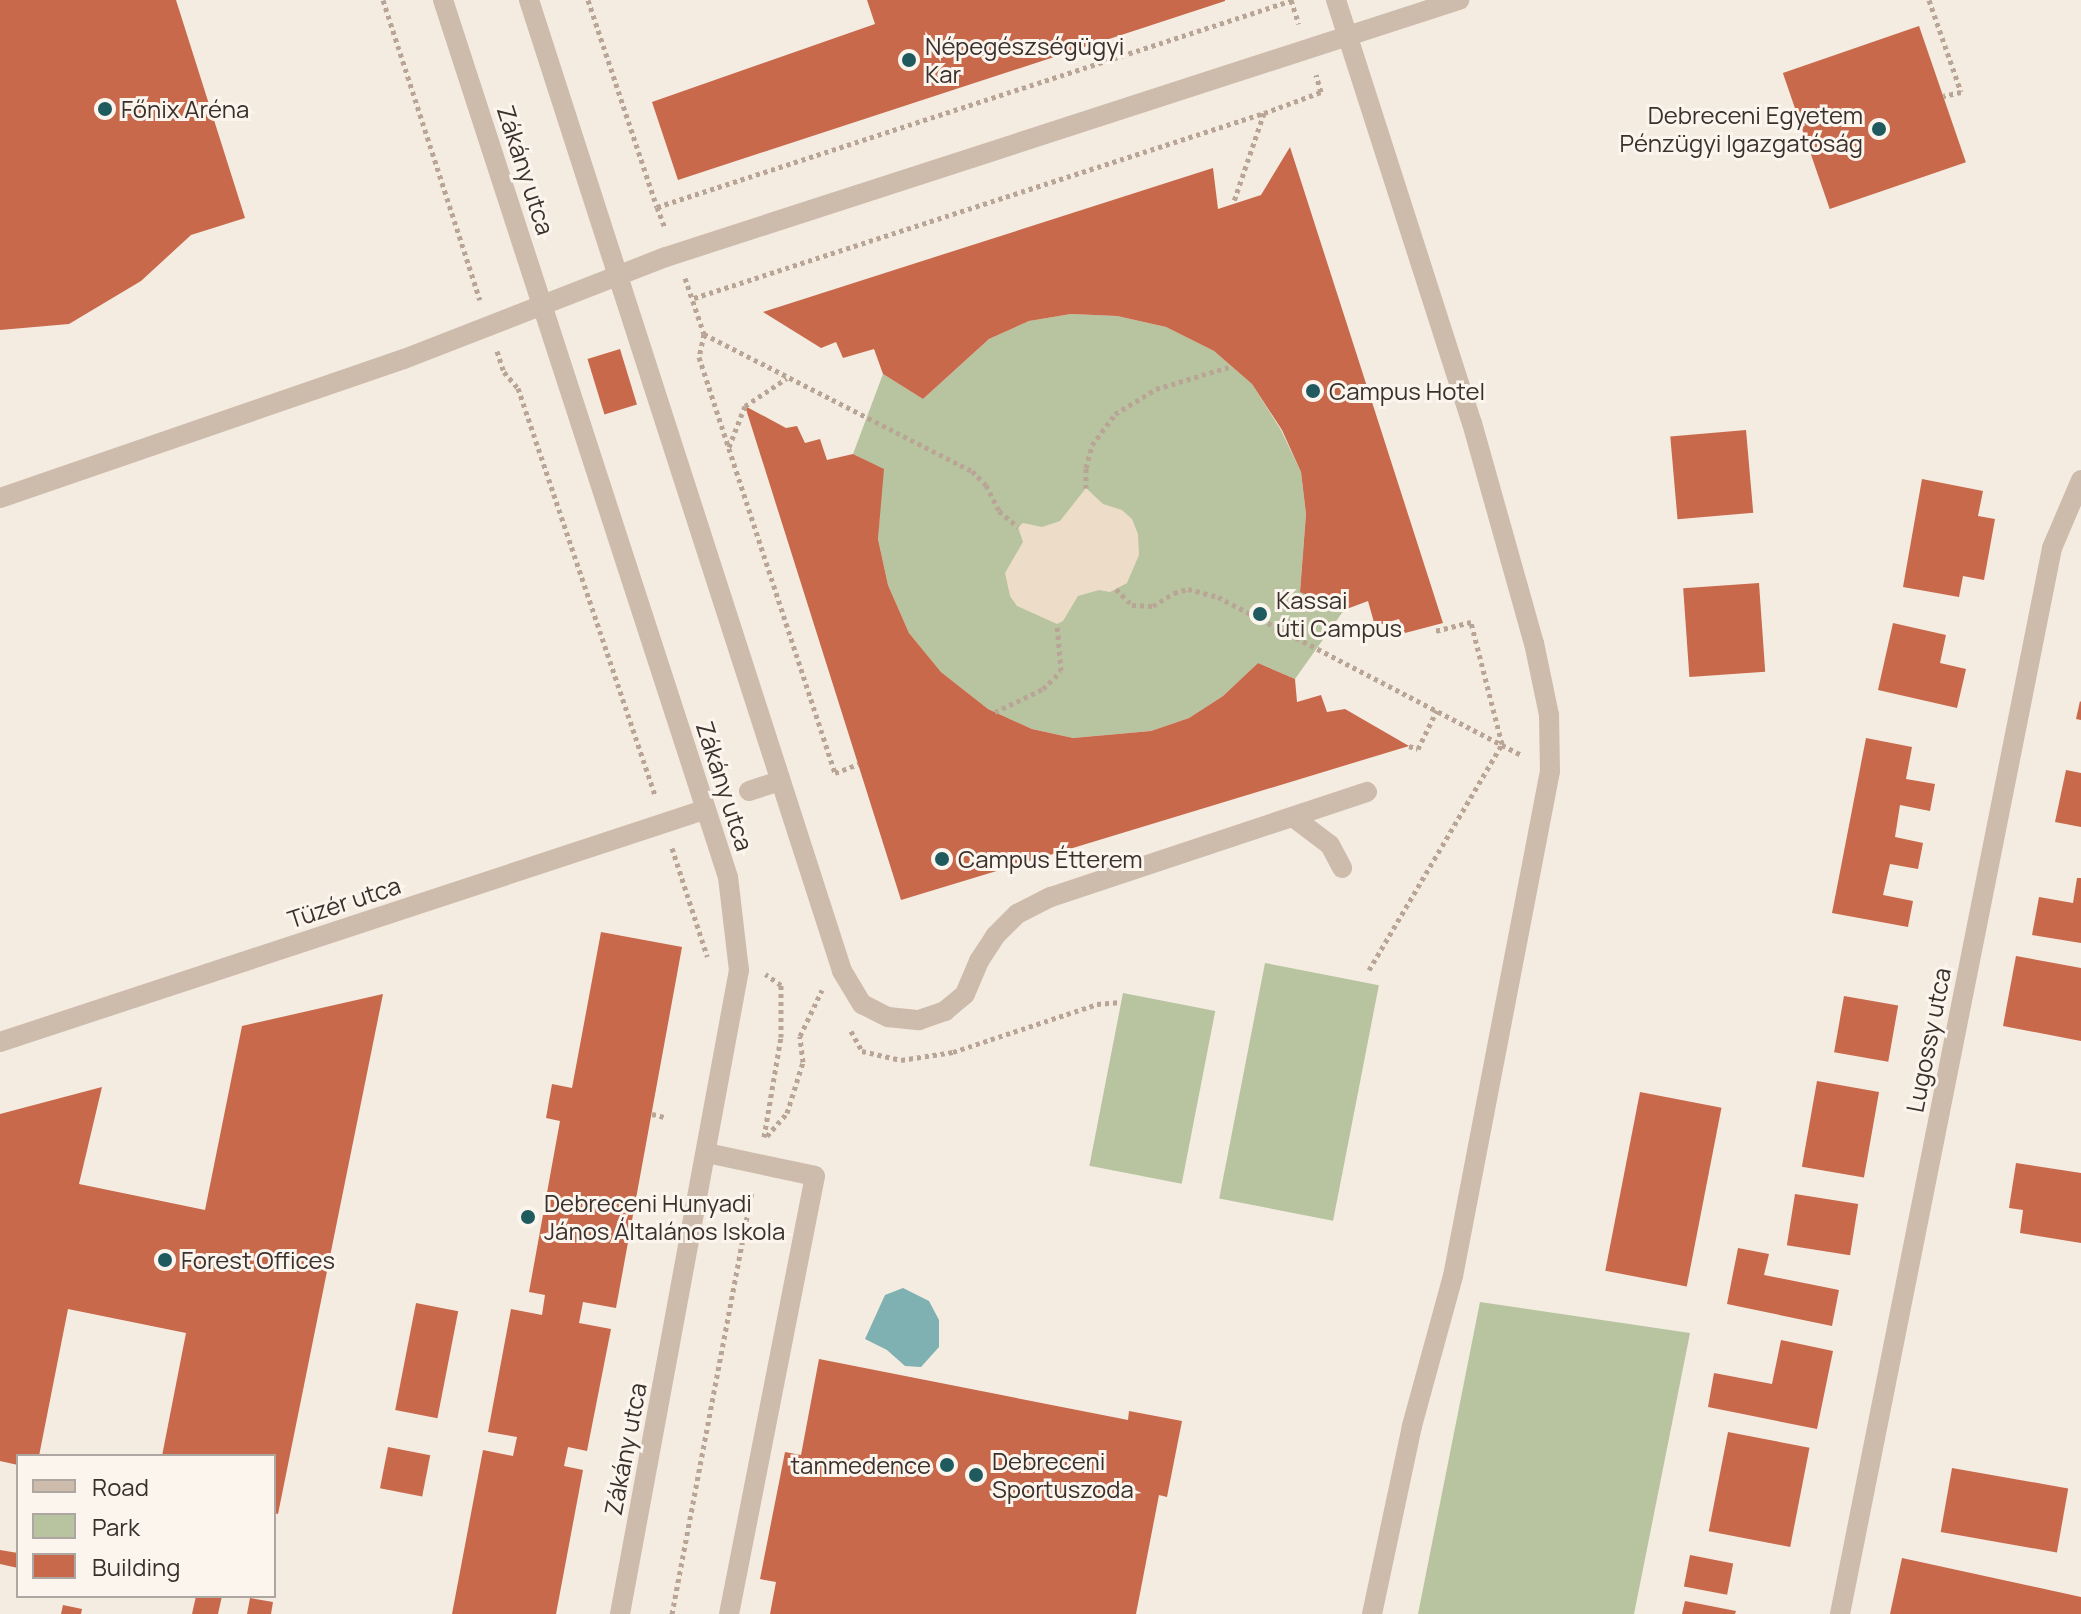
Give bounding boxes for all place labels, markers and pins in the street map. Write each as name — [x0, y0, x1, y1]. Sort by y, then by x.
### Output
place label: Népegészségügyi Kar — [925, 32, 1124, 88]
marker: Népegészségügyi Kar — [900, 51, 918, 69]
place label: Főnix Aréna — [121, 95, 249, 123]
marker: Főnix Aréna — [96, 100, 114, 118]
place label: Debreceni Egyetem Pénzügyi Igazgatóság — [1620, 101, 1863, 157]
marker: Debreceni Egyetem Pénzügyi Igazgatóság — [1870, 120, 1888, 138]
place label: Campus Hotel — [1329, 377, 1485, 405]
marker: Campus Hotel — [1304, 382, 1322, 400]
place label: Kassai úti Campus — [1276, 586, 1402, 642]
marker: Kassai úti Campus — [1251, 605, 1269, 623]
place label: Campus Étterem — [958, 845, 1143, 873]
marker: Campus Étterem — [933, 850, 951, 868]
place label: Debreceni Hunyadi János Általános Iskola — [544, 1189, 785, 1245]
marker: Debreceni Hunyadi János Általános Iskola — [519, 1208, 537, 1226]
place label: Forest Offices — [181, 1246, 335, 1274]
marker: Forest Offices — [156, 1251, 174, 1269]
place label: Debreceni Sportuszoda — [992, 1447, 1134, 1503]
place label: tanmedence — [790, 1451, 931, 1479]
marker: tanmedence — [938, 1456, 956, 1474]
marker: Debreceni Sportuszoda — [967, 1466, 985, 1484]

